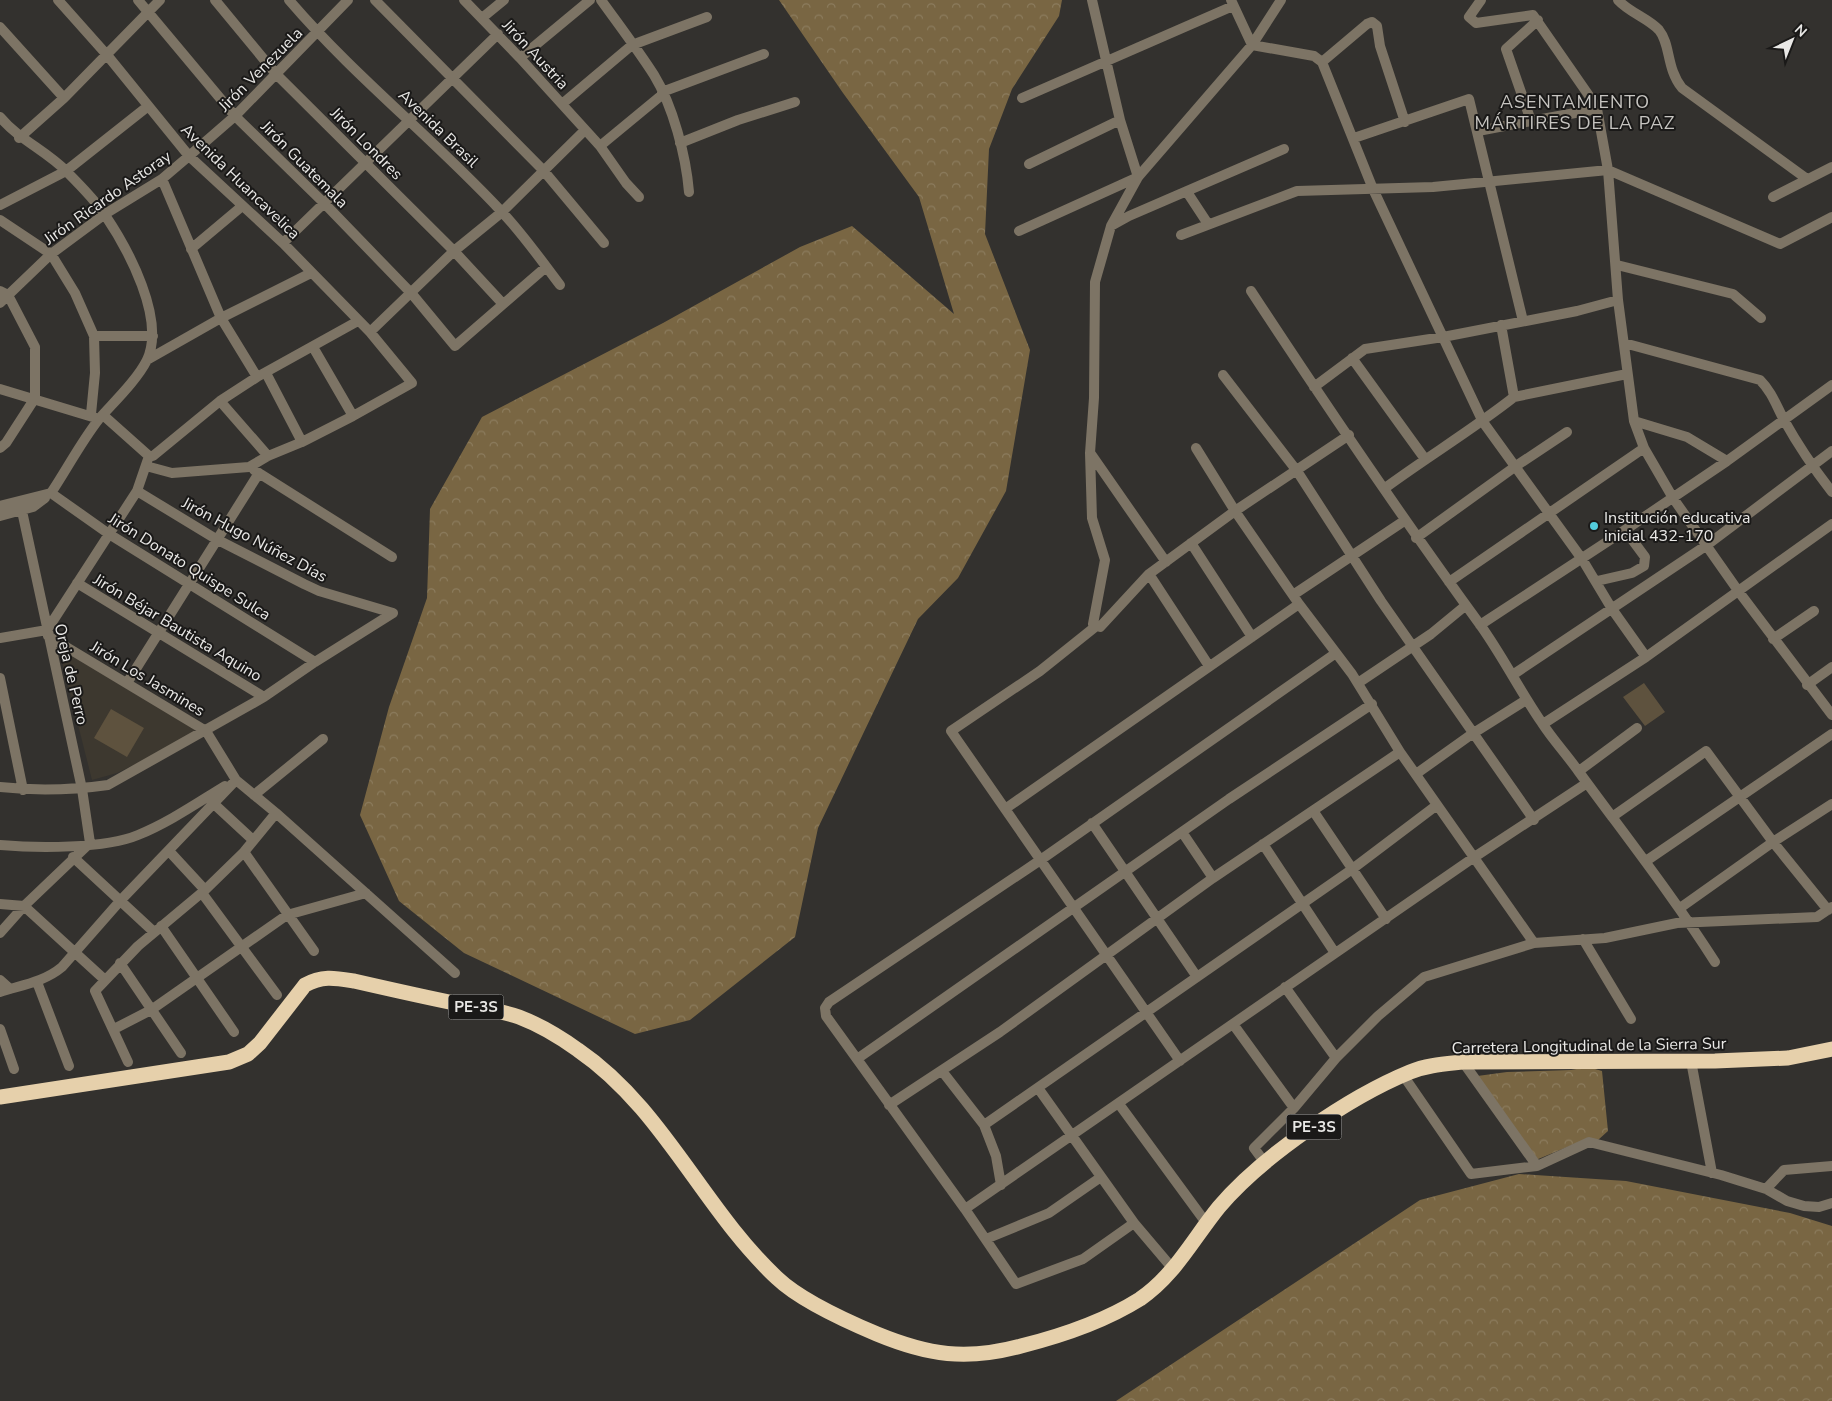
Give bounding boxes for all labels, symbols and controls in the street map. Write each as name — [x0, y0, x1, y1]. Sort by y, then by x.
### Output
street label: Jirón Austria — [496, 14, 573, 95]
north arrow — [1767, 15, 1817, 65]
text: N — [1790, 20, 1811, 41]
street label: Jirón Venezuela — [213, 23, 308, 117]
street label: Avenida Brasil — [393, 85, 483, 173]
district label: ASENTAMIENTO MÁRTIRES DE LA PAZ — [1475, 90, 1675, 135]
street label: Jirón Londres — [324, 102, 407, 185]
street label: Jirón Guatemala — [255, 116, 353, 213]
street label: Avenida Huancavelica — [176, 119, 305, 244]
street label: Jirón Ricardo Astoray — [39, 145, 176, 251]
street label: Jirón Hugo Núñez Días — [177, 492, 331, 588]
street label: Jirón Donato Quispe Sulca — [103, 507, 275, 626]
place label: Institución educativa inicial 432-170 — [1604, 507, 1750, 547]
marker: Institución educativa inicial 432-170 — [1588, 520, 1600, 532]
street label: Jirón Béjar Bautista Aquino — [88, 568, 266, 687]
street label: Oreja de Perro — [49, 621, 93, 727]
street label: Jirón Los Jasmines — [85, 635, 209, 722]
road number: PE-3S — [448, 994, 504, 1020]
street label: Carretera Longitudinal de la Sierra Sur — [1452, 1033, 1727, 1059]
road number: PE-3S — [1286, 1114, 1342, 1140]

